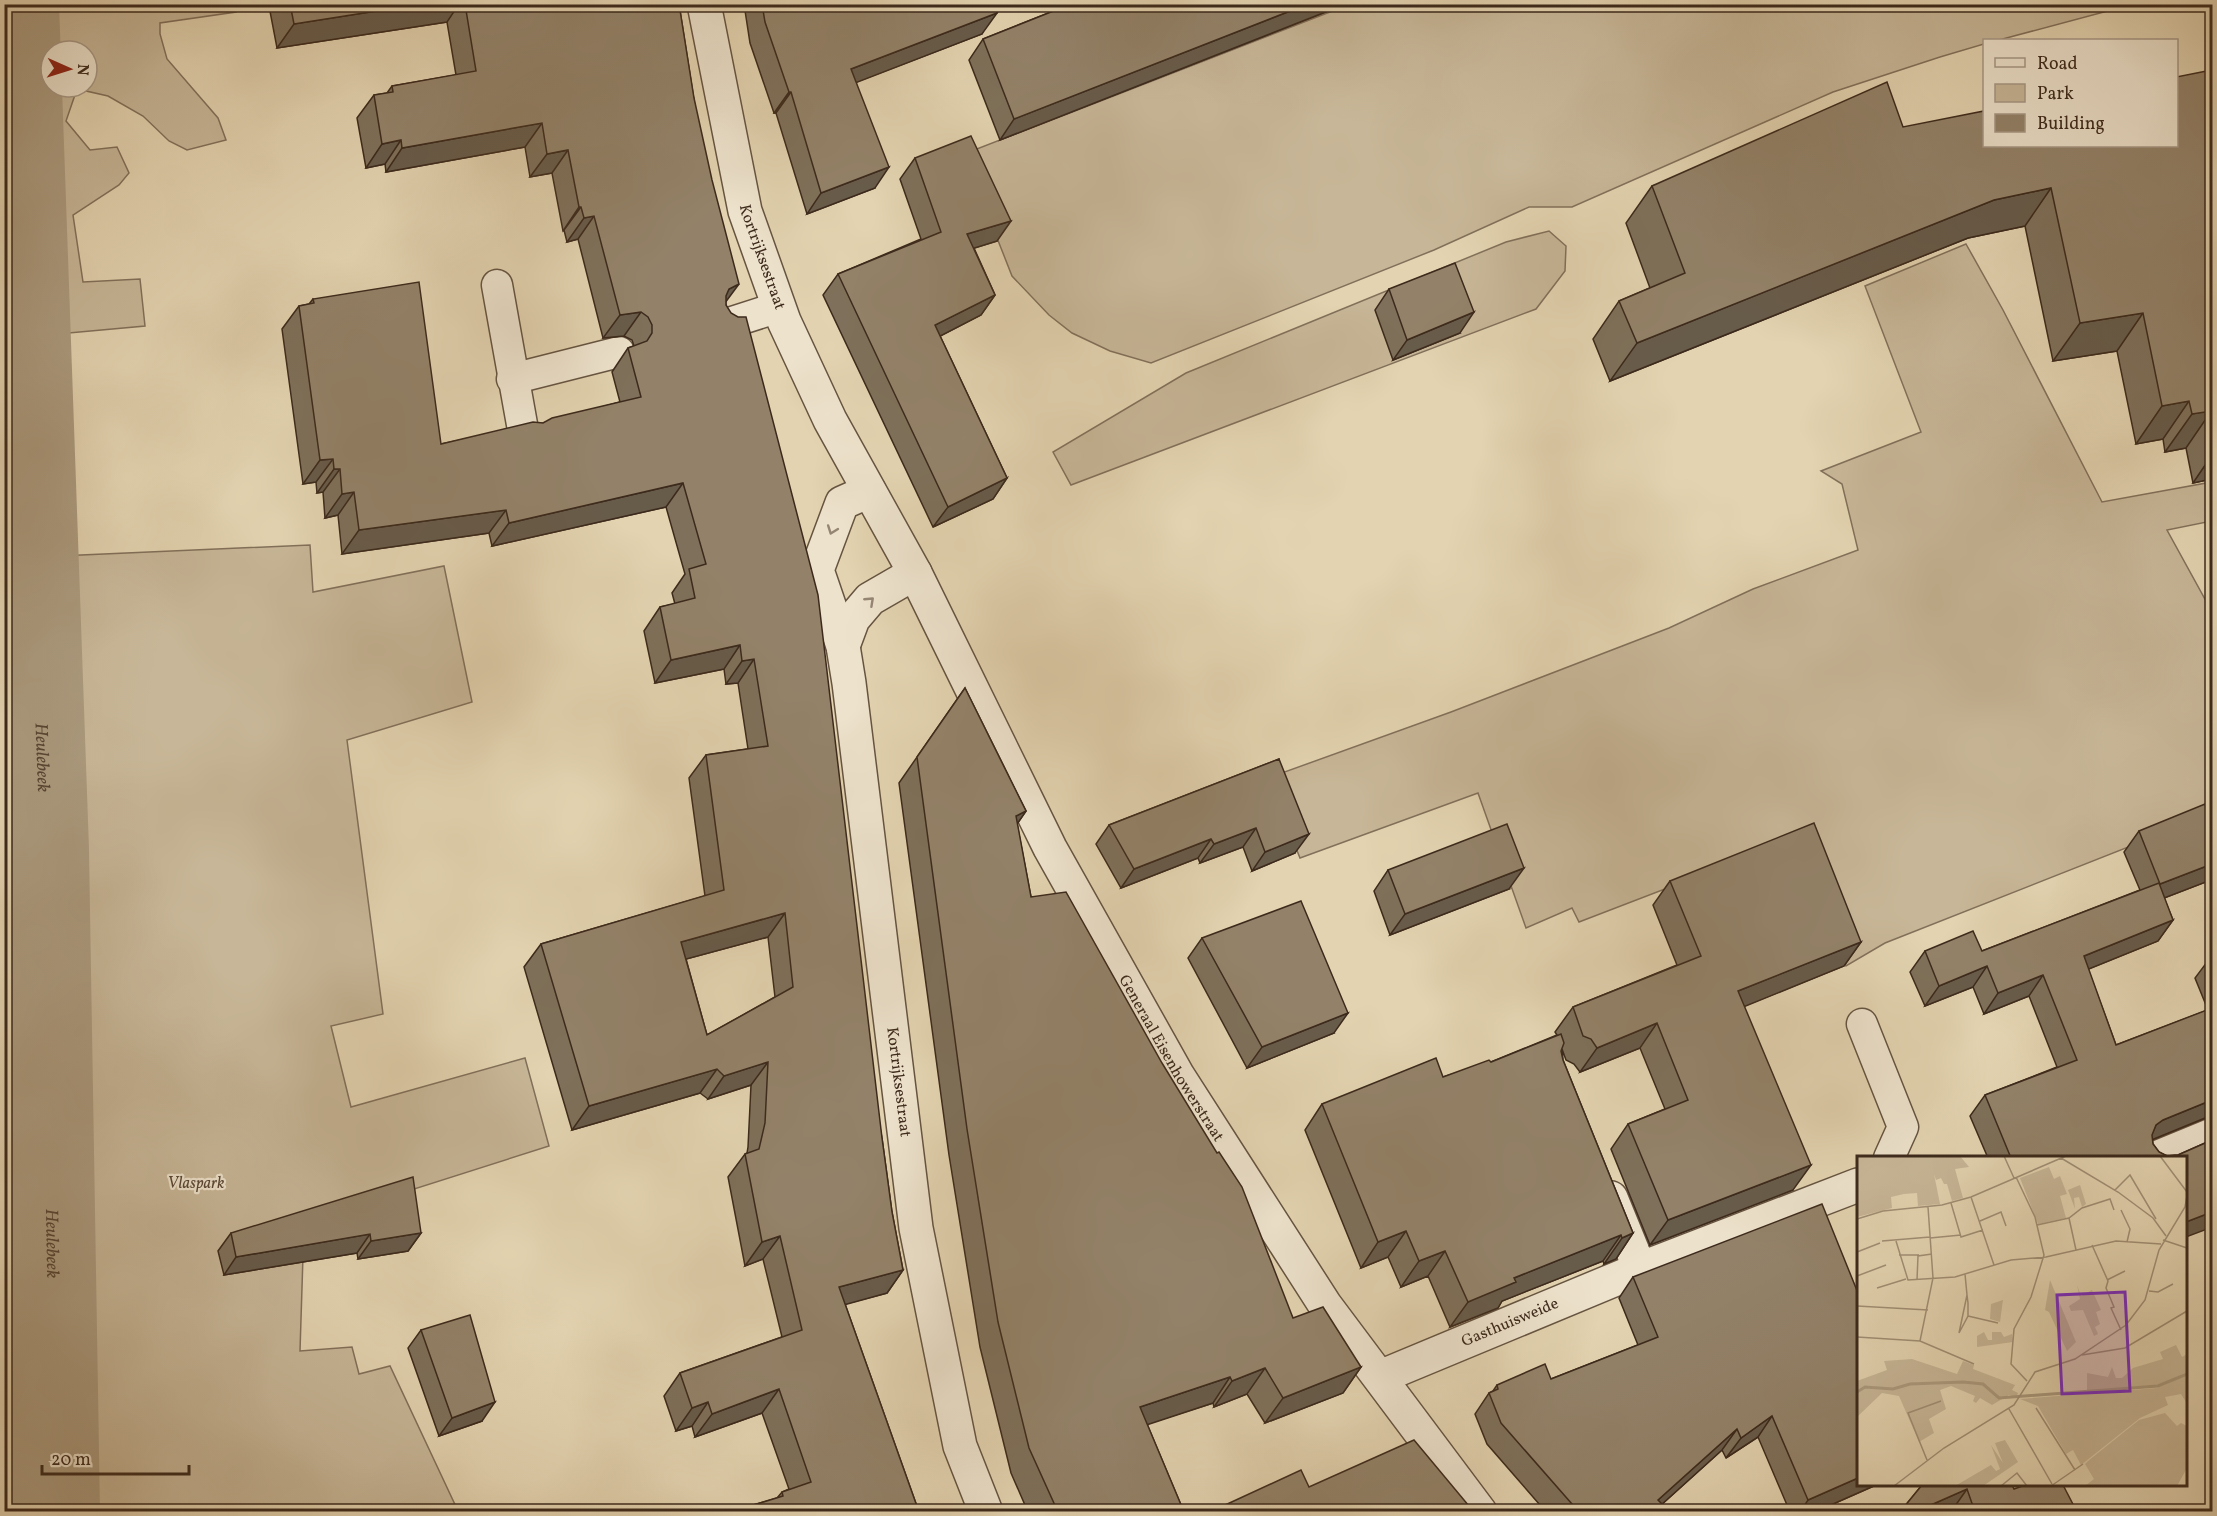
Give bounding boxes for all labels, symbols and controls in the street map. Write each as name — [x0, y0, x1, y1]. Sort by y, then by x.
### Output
north arrow — [39, 39, 99, 99]
legend — [1983, 39, 2178, 147]
text: Road — [2037, 52, 2078, 77]
text: N — [71, 63, 93, 76]
text: Park — [2037, 82, 2074, 107]
text: Building — [2037, 112, 2105, 137]
street label: Kortrijksestraat — [733, 203, 790, 313]
one-way arrow — [827, 524, 839, 535]
one-way arrow — [863, 597, 873, 608]
water label: Heulebeek — [28, 722, 55, 793]
street label: Generaal Eisenhowerstraat — [1113, 971, 1229, 1147]
street label: Kortrijksestraat — [880, 1026, 916, 1139]
inset map — [1857, 1156, 2187, 1486]
park label: Vlaspark — [168, 1173, 225, 1195]
water label: Heulebeek — [38, 1208, 65, 1278]
street label: Gasthuisweide — [1458, 1293, 1562, 1353]
scale bar — [42, 1438, 189, 1476]
text: 20 m — [51, 1448, 91, 1473]

